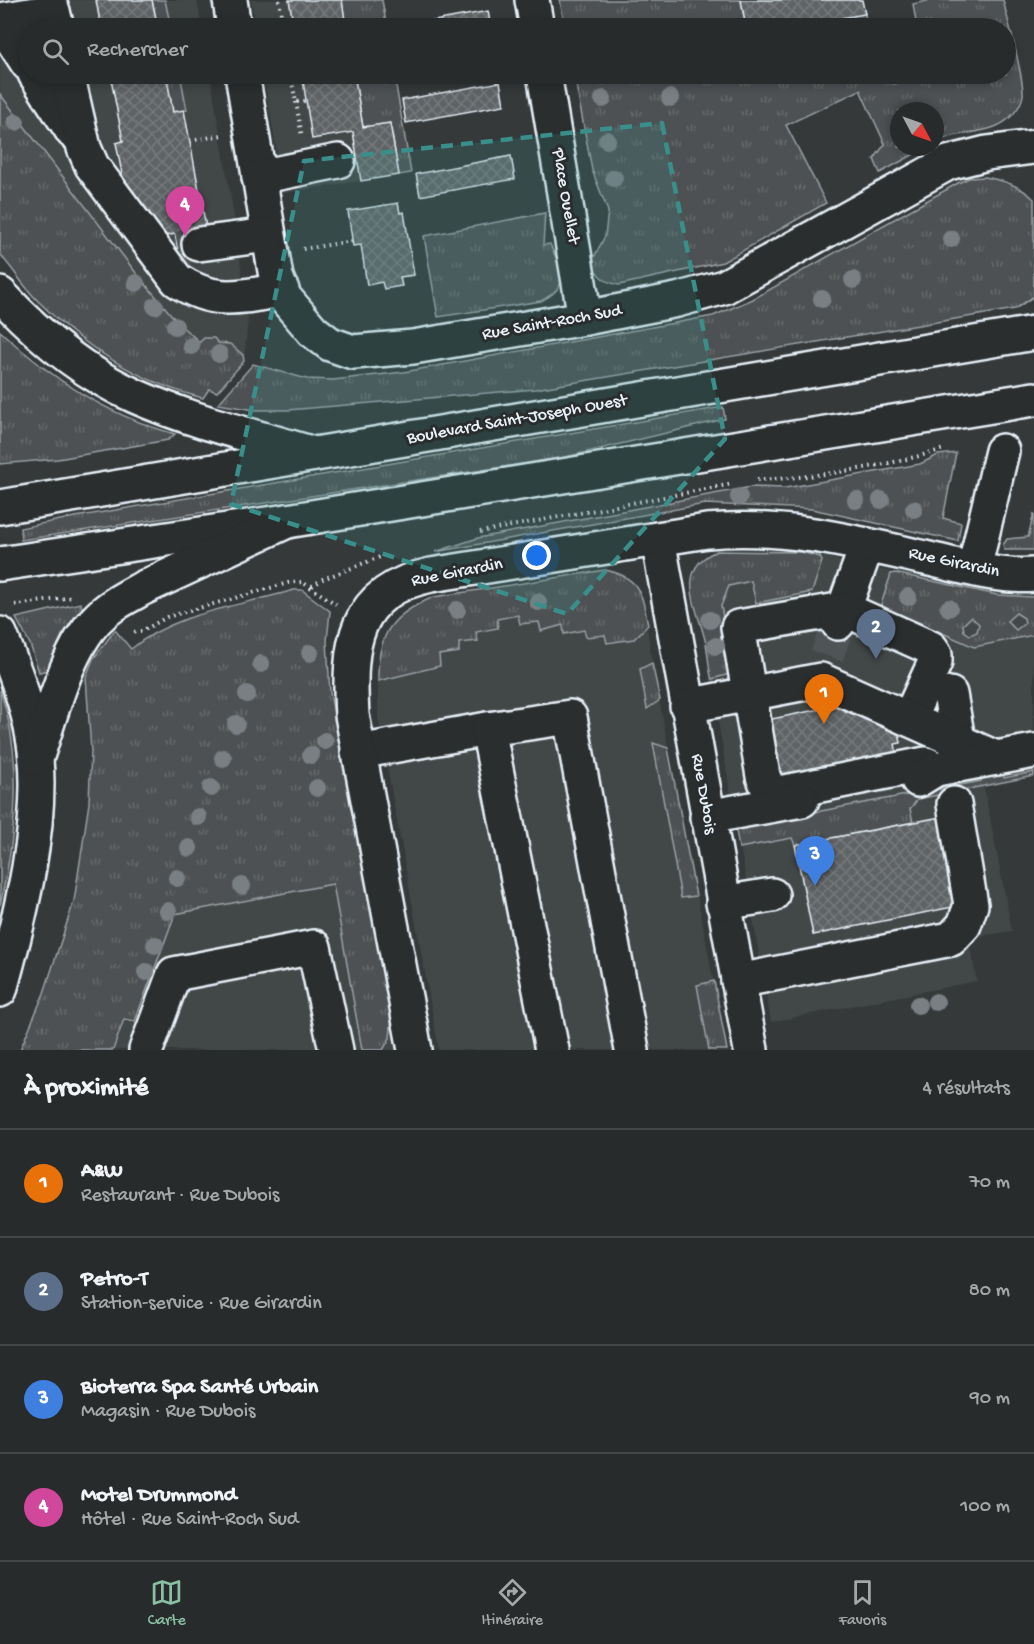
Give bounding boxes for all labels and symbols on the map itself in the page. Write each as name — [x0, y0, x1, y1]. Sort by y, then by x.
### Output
north arrow — [890, 102, 944, 156]
street label: Place Ouellet — [546, 146, 584, 247]
pin: 4 — [166, 186, 204, 236]
street label: Rue Saint-Roch Sud — [481, 300, 625, 346]
street label: Boulevard Saint-Joseph Ouest — [404, 390, 630, 450]
your location — [522, 541, 551, 570]
street label: Rue Girardin — [907, 543, 1002, 583]
street label: Rue Girardin — [410, 554, 505, 592]
pin: 2 — [856, 610, 896, 659]
pin: 1 — [804, 674, 844, 724]
street label: Rue Dubois — [686, 752, 721, 837]
pin: 3 — [796, 836, 834, 886]

